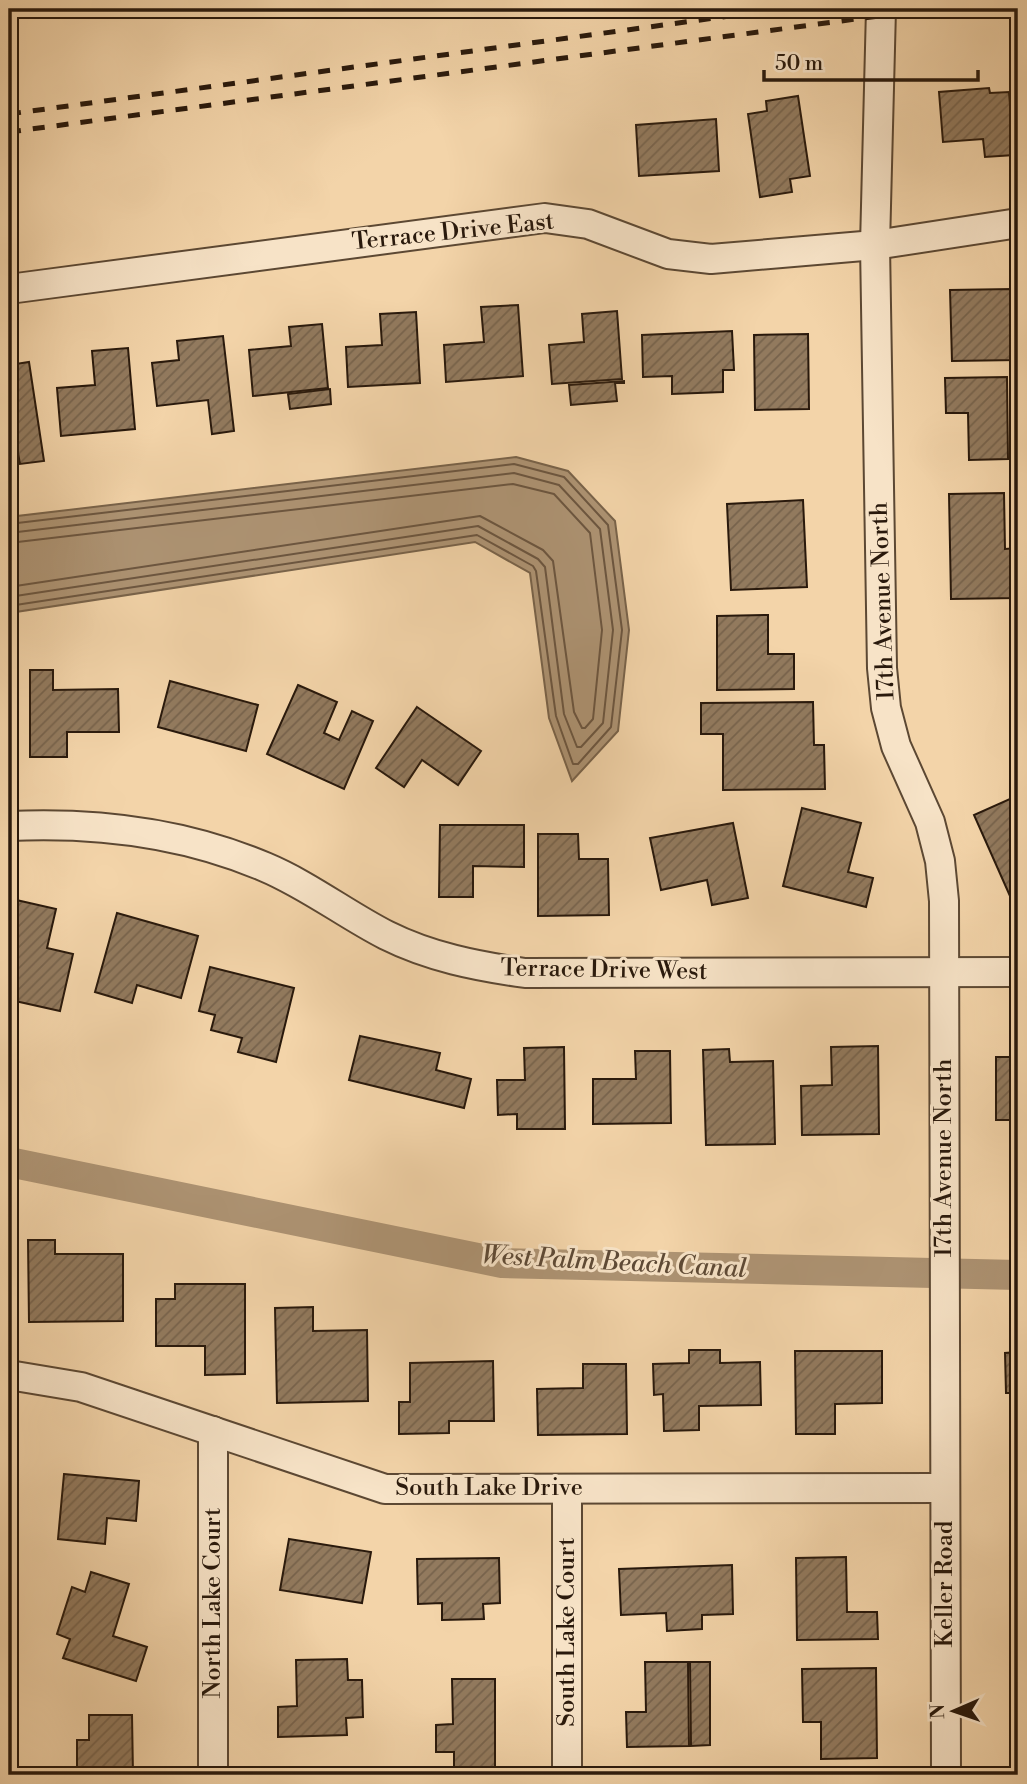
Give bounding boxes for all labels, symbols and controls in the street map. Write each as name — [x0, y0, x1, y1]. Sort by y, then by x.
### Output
scale bar — [764, 38, 978, 82]
text: 50 m — [775, 51, 823, 77]
street label: Terrace Drive East — [350, 206, 556, 258]
street label: 17th Avenue North — [865, 501, 901, 701]
street label: Terrace Drive West — [500, 953, 708, 987]
street label: 17th Avenue North — [929, 1059, 959, 1257]
water label: West Palm Beach Canal — [481, 1239, 748, 1285]
street label: South Lake Drive — [395, 1473, 583, 1503]
street label: North Lake Court — [198, 1507, 228, 1698]
street label: Keller Road — [930, 1520, 960, 1647]
street label: South Lake Court — [552, 1537, 582, 1727]
north arrow — [918, 1676, 988, 1746]
text: N — [926, 1704, 950, 1719]

